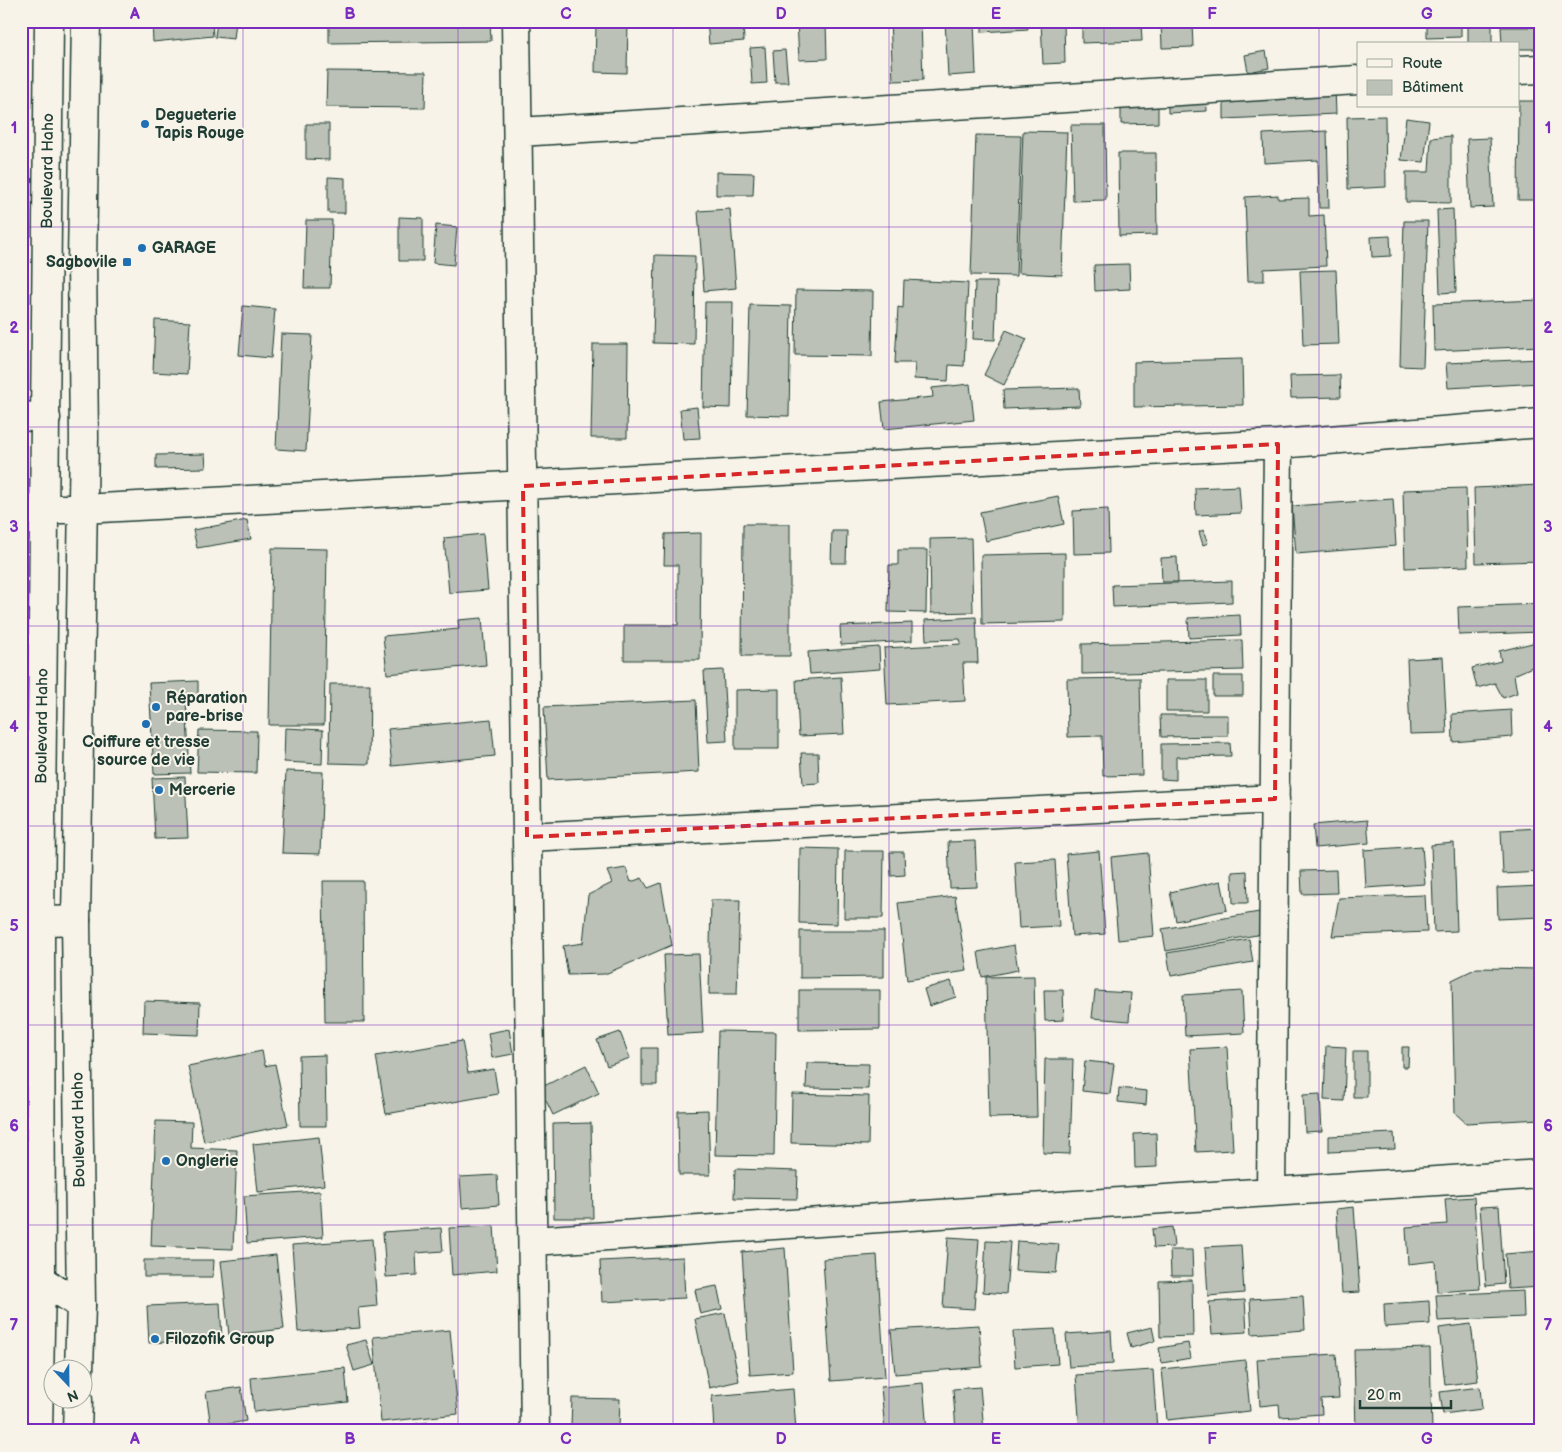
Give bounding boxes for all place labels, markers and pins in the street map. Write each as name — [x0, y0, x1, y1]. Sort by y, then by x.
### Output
place label: Degueterie Tapis Rouge — [155, 106, 244, 143]
marker: Degueterie Tapis Rouge — [139, 118, 151, 130]
place label: GARAGE — [152, 239, 216, 258]
marker: GARAGE — [136, 242, 148, 254]
place label: Sagbovile — [46, 253, 117, 272]
marker: Sagbovile — [121, 256, 133, 268]
place label: Réparation pare-brise — [166, 689, 247, 726]
marker: Réparation pare-brise — [150, 701, 162, 713]
marker: Coiffure et tresse source de vie — [140, 718, 152, 730]
place label: Coiffure et tresse source de vie — [82, 733, 210, 770]
place label: Mercerie — [169, 781, 235, 800]
marker: Mercerie — [153, 784, 165, 796]
place label: Onglerie — [176, 1152, 238, 1171]
marker: Onglerie — [160, 1155, 172, 1167]
place label: Filozofik Group — [165, 1330, 275, 1349]
marker: Filozofik Group — [149, 1333, 161, 1345]

